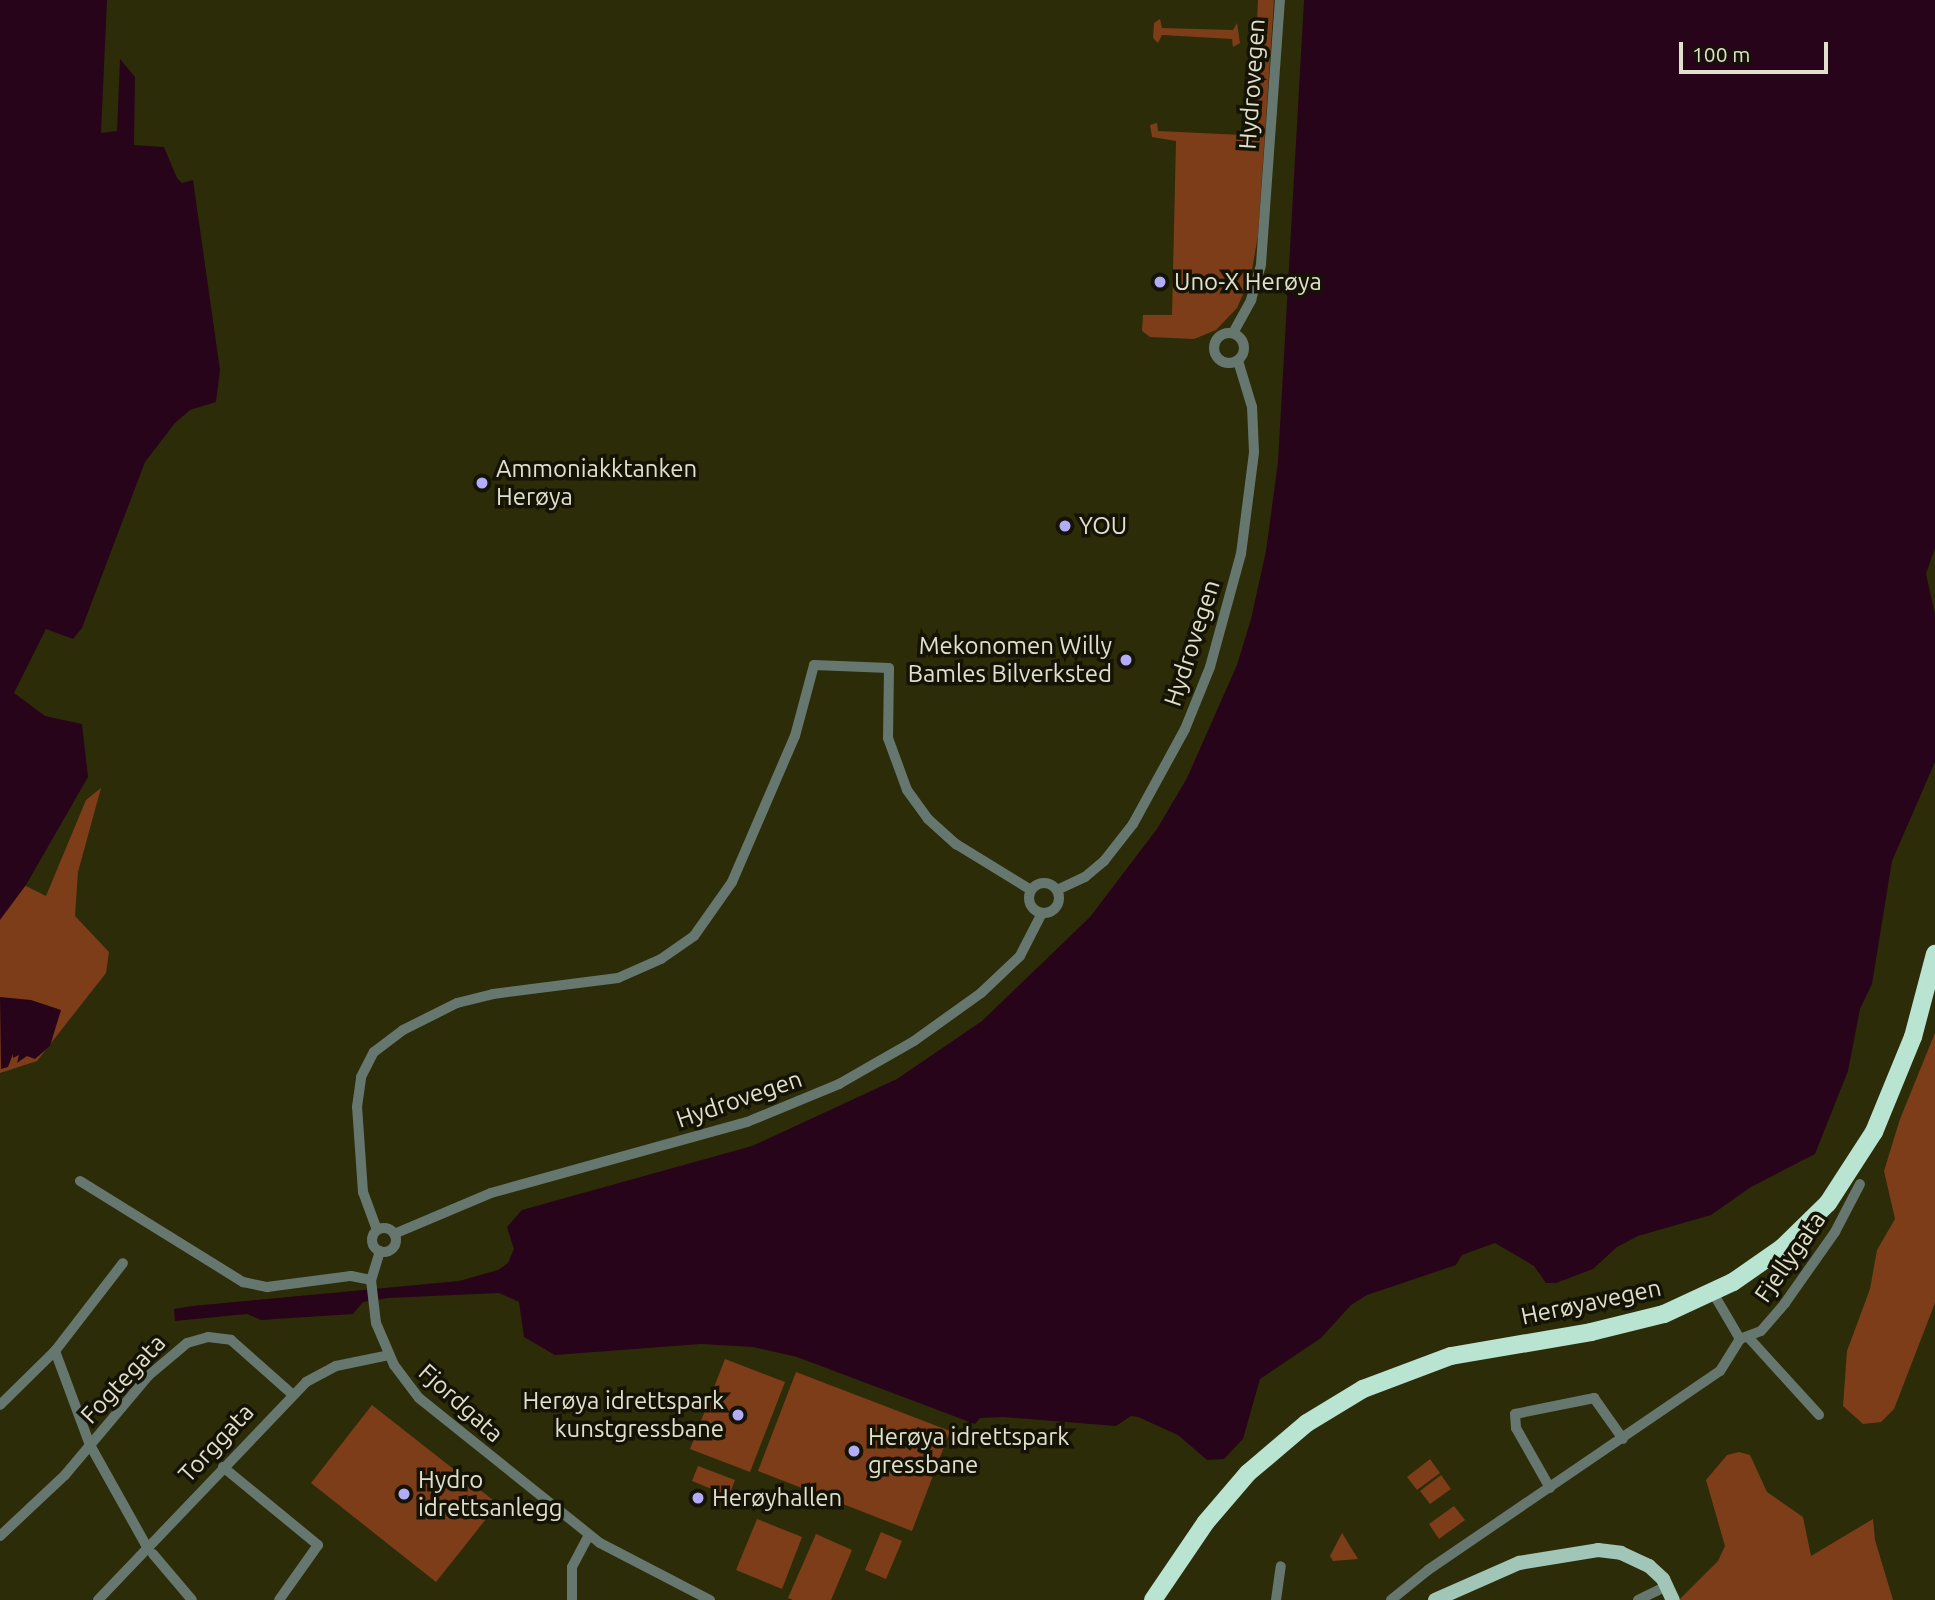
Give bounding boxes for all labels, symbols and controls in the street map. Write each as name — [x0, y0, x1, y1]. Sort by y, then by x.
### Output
street label: Hydrovegen — [1233, 18, 1271, 150]
scale bar — [1683, 28, 1832, 72]
text: 100 m — [1692, 42, 1750, 66]
place label: Uno-X Herøya — [1174, 268, 1322, 296]
marker: Uno-X Herøya — [1152, 274, 1168, 290]
place label: Ammoniakktanken Herøya — [496, 455, 697, 511]
marker: Ammoniakktanken Herøya — [474, 475, 490, 491]
place label: YOU — [1079, 512, 1127, 540]
marker: YOU — [1057, 518, 1073, 534]
street label: Hydrovegen — [1158, 576, 1226, 710]
place label: Mekonomen Willy Bamles Bilverksted — [908, 632, 1112, 688]
marker: Mekonomen Willy Bamles Bilverksted — [1118, 652, 1134, 668]
street label: Hydrovegen — [672, 1064, 806, 1134]
street label: Fjellygata — [1748, 1206, 1832, 1308]
street label: Herøyavegen — [1518, 1273, 1664, 1331]
street label: Fogtegata — [75, 1329, 171, 1429]
street label: Fjordgata — [413, 1358, 509, 1448]
place label: Herøya idrettspark kunstgressbane — [523, 1387, 724, 1443]
street label: Torggata — [172, 1398, 260, 1488]
marker: Herøya idrettspark kunstgressbane — [730, 1407, 746, 1423]
place label: Herøya idrettspark gressbane — [868, 1423, 1069, 1479]
marker: Herøya idrettspark gressbane — [846, 1443, 862, 1459]
place label: Hydro idrettsanlegg — [418, 1466, 563, 1522]
place label: Herøyhallen — [712, 1484, 842, 1512]
marker: Hydro idrettsanlegg — [396, 1486, 412, 1502]
marker: Herøyhallen — [690, 1490, 706, 1506]

